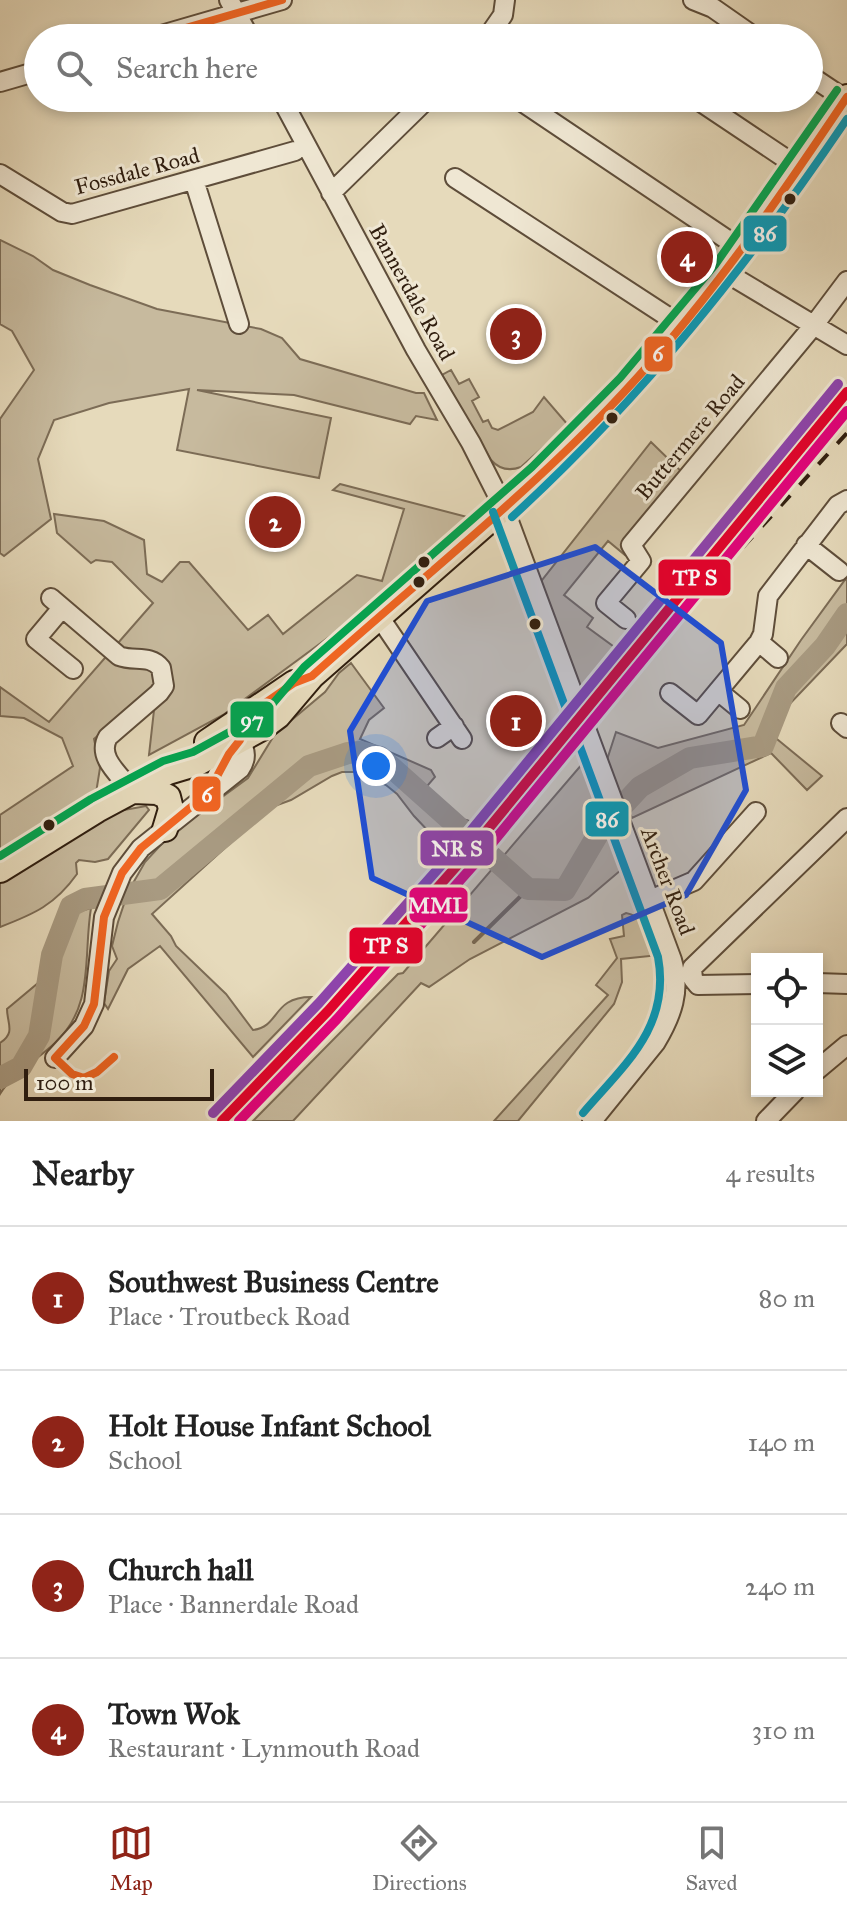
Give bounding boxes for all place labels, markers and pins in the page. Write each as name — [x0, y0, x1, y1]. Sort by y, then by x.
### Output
unlabelled marker — [782, 191, 798, 207]
pin: 4 — [661, 227, 713, 287]
pin: 3 — [490, 304, 542, 364]
unlabelled marker — [604, 410, 620, 426]
pin: 2 — [249, 492, 301, 552]
unlabelled marker — [416, 554, 432, 570]
unlabelled marker — [411, 574, 427, 590]
unlabelled marker — [527, 616, 543, 632]
pin: 1 — [490, 691, 542, 751]
unlabelled marker — [41, 817, 57, 833]

